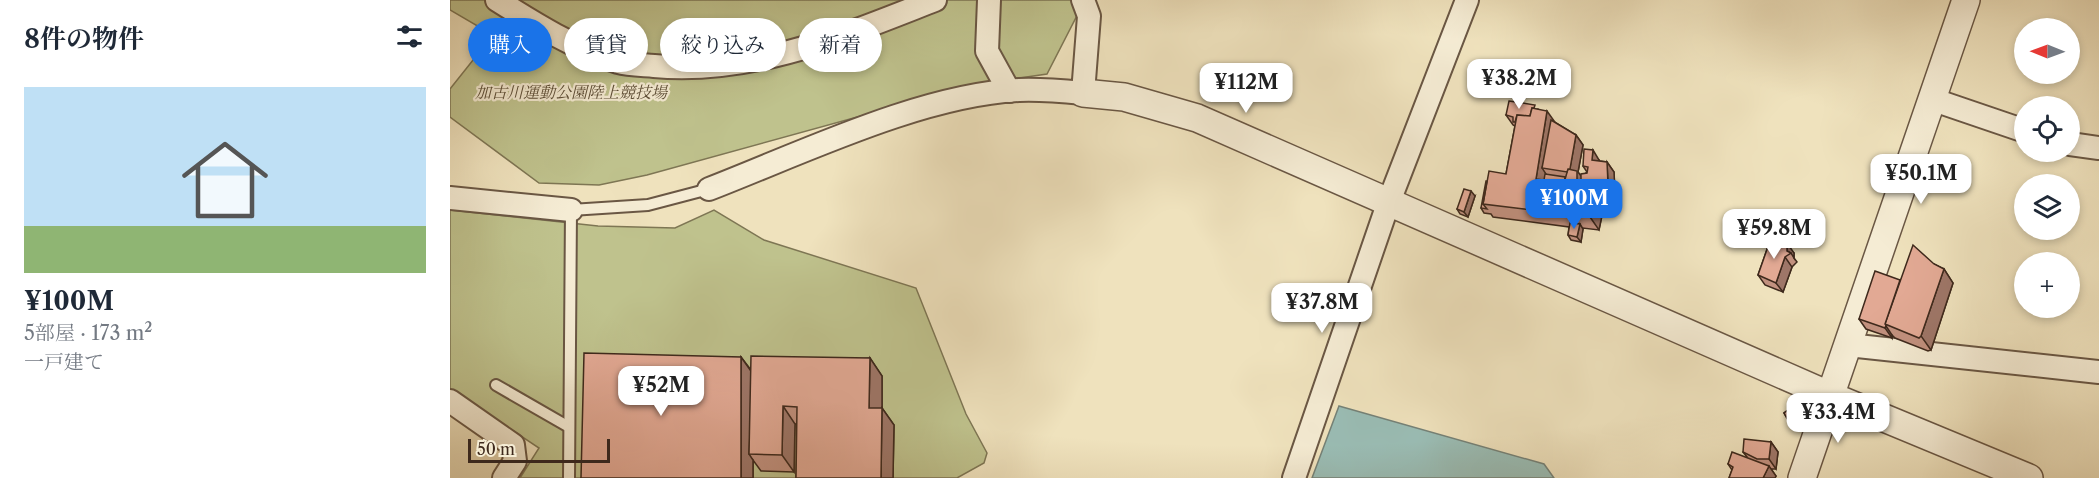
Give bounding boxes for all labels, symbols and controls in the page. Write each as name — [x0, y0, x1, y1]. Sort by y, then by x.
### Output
chip: 購入 — [468, 18, 552, 72]
chip: 賃貸 — [564, 18, 648, 72]
chip: 絞り込み — [660, 18, 786, 72]
chip: 新着 — [798, 18, 882, 72]
north arrow — [2014, 18, 2080, 84]
map controls — [2014, 18, 2080, 318]
icon: filters — [393, 20, 426, 53]
text: 8件の物件 — [24, 23, 144, 55]
pin: ¥38.2M — [1470, 59, 1568, 110]
pin: ¥112M — [1204, 63, 1288, 114]
text: ¥38.2M — [1481, 66, 1557, 90]
text: ¥112M — [1214, 70, 1278, 94]
park label: 加古川運動公園陸上競技場 — [475, 82, 669, 102]
button: locate — [2014, 96, 2080, 162]
icon: home — [171, 126, 279, 234]
pin: ¥50.1M — [1872, 154, 1970, 205]
text: ¥50.1M — [1884, 161, 1958, 185]
button: layers — [2014, 174, 2080, 240]
pin: ¥100M — [1532, 179, 1616, 230]
text: ¥100M — [1539, 186, 1609, 210]
pin: ¥59.8M — [1725, 209, 1823, 260]
text: ¥59.8M — [1737, 216, 1811, 240]
button: + — [2014, 252, 2080, 318]
pin: ¥37.8M — [1273, 283, 1371, 334]
text: ¥100M — [24, 285, 114, 317]
text: ¥37.8M — [1285, 290, 1359, 314]
text: 5部屋 · 173 m² — [24, 321, 153, 345]
text: 一戸建て — [24, 350, 104, 374]
pin: ¥52M — [625, 366, 697, 417]
text: ¥52M — [632, 373, 690, 397]
pin: ¥33.4M — [1789, 393, 1887, 444]
text: ¥33.4M — [1801, 400, 1875, 424]
scale bar — [468, 436, 610, 464]
text: 50 m — [477, 439, 515, 459]

